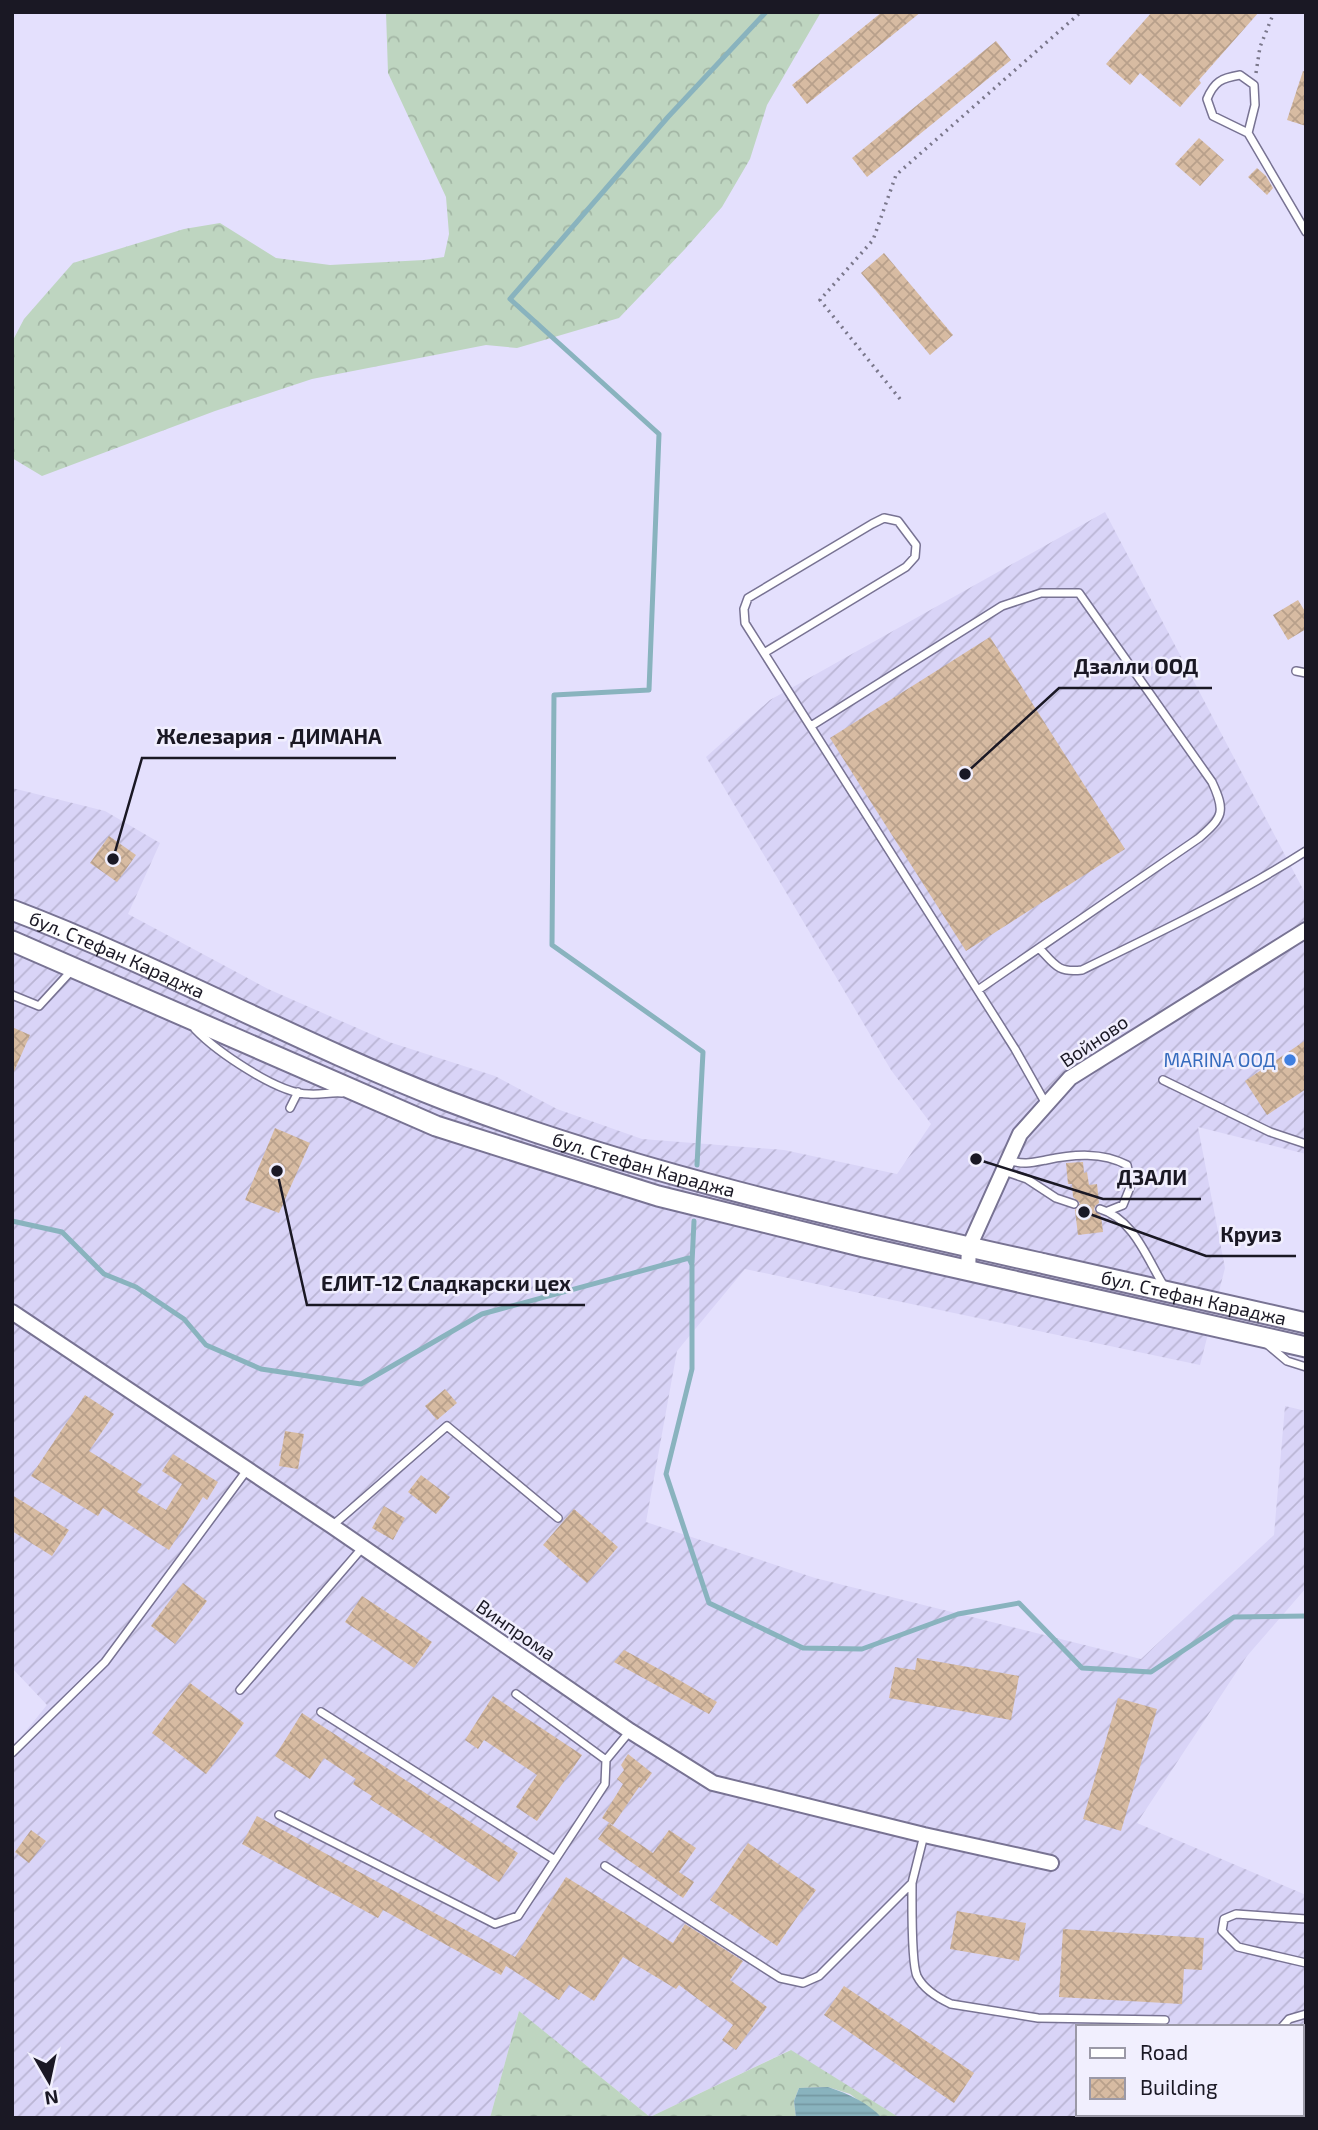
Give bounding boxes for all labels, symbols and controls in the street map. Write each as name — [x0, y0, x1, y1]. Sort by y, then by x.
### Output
callout: Дзалли ООД — [1059, 646, 1212, 688]
text: Дзалли ООД — [1074, 653, 1199, 678]
callout: Железария - ДИМАНА — [142, 716, 396, 758]
text: Железария - ДИМАНА — [156, 723, 382, 748]
street label: бул. Стефан Караджа — [26, 906, 209, 1003]
street label: Войново — [1055, 1010, 1132, 1072]
place label: MARINA ООД — [1164, 1048, 1276, 1071]
marker: MARINA ООД — [1282, 1052, 1298, 1068]
street label: бул. Стефан Караджа — [549, 1127, 738, 1202]
callout: ДЗАЛИ — [1103, 1157, 1201, 1199]
text: ДЗАЛИ — [1117, 1164, 1187, 1189]
callout: Круиз — [1206, 1214, 1296, 1256]
text: Круиз — [1220, 1221, 1282, 1246]
callout: ЕЛИТ-12 Сладкарски цех — [307, 1263, 585, 1305]
street label: бул. Стефан Караджа — [1099, 1265, 1289, 1329]
text: ЕЛИТ-12 Сладкарски цех — [321, 1270, 571, 1295]
street label: Винпрома — [472, 1594, 560, 1665]
legend — [1076, 2025, 1304, 2116]
text: Road — [1140, 2039, 1188, 2064]
north arrow — [14, 2046, 84, 2116]
text: Building — [1140, 2074, 1218, 2099]
text: N — [43, 2086, 60, 2111]

